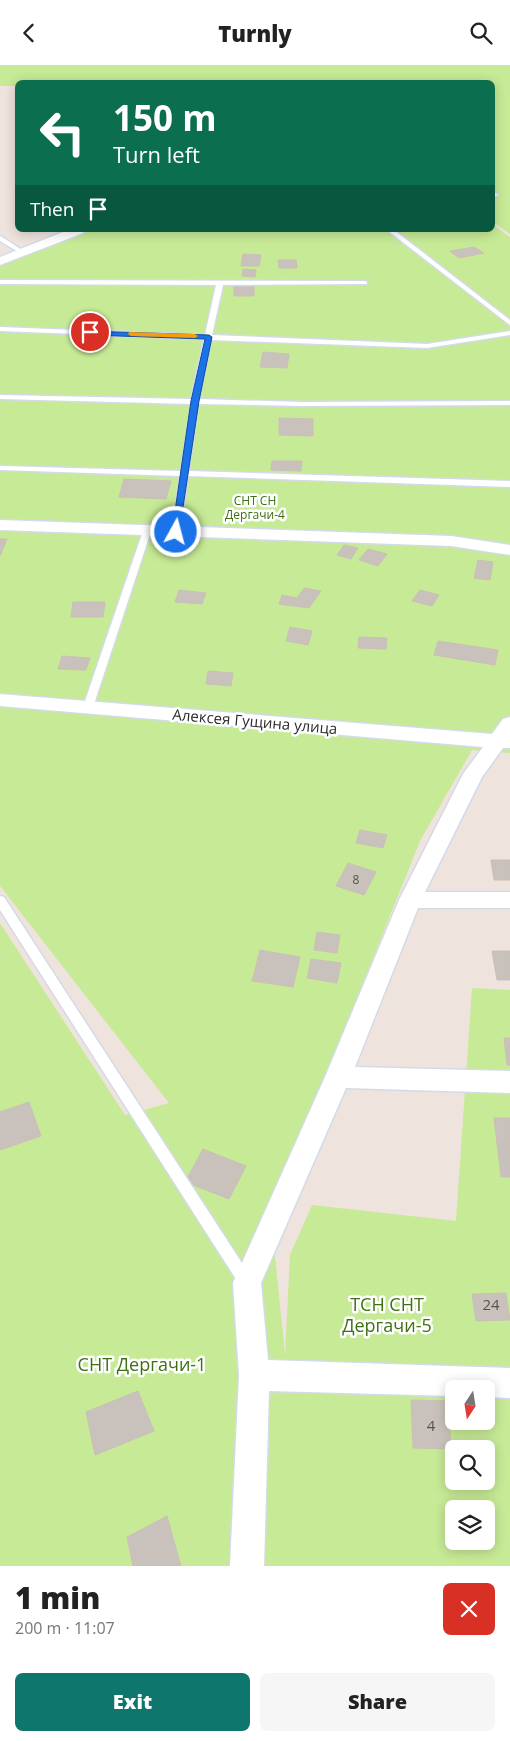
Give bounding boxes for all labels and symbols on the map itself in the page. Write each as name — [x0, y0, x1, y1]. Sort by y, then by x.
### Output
pin — [69, 311, 111, 353]
park label: СНТ СН Дергачи-4 — [225, 492, 285, 523]
position arrow — [149, 505, 201, 557]
street label: Алексея Гущина улица — [172, 704, 338, 738]
house number: 8 — [353, 871, 360, 888]
park label: ТСН СНТ Дергачи-5 — [342, 1292, 432, 1337]
house number: 24 — [482, 1294, 500, 1314]
park label: СНТ Дергачи-1 — [78, 1352, 206, 1376]
north arrow — [445, 1380, 495, 1430]
house number: 4 — [427, 1415, 436, 1435]

